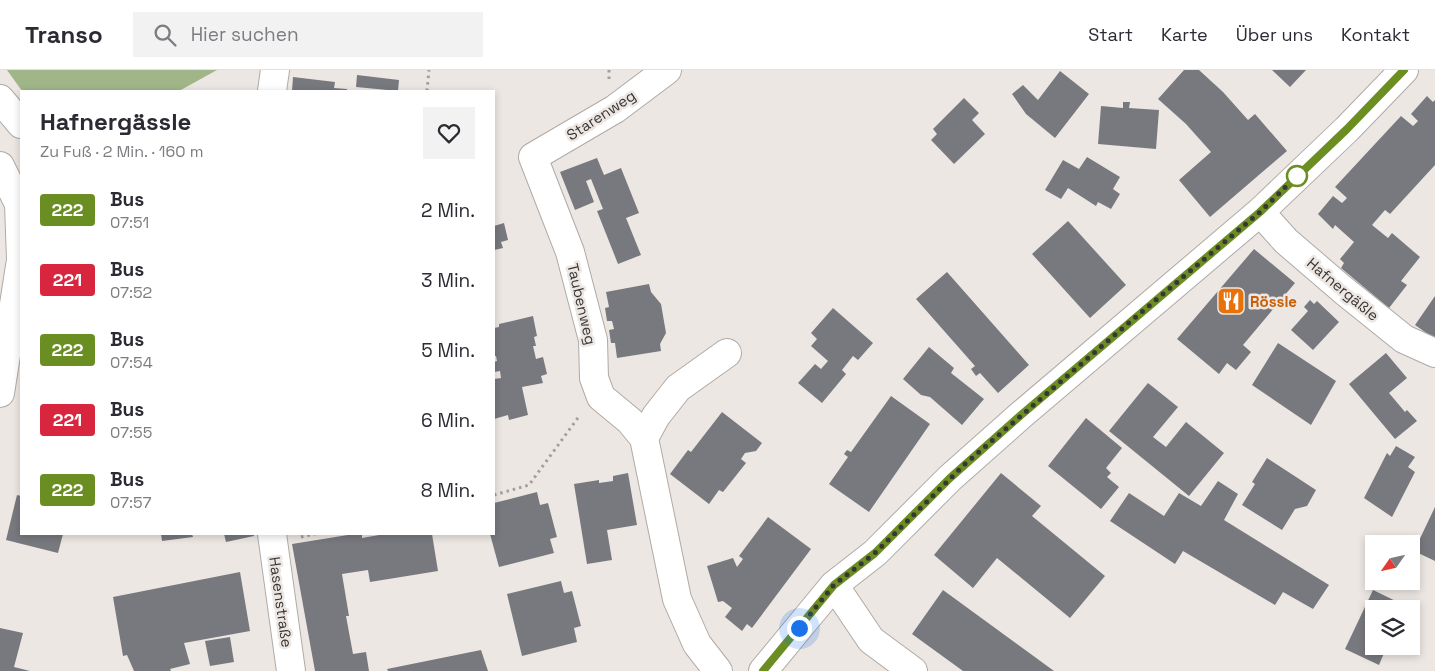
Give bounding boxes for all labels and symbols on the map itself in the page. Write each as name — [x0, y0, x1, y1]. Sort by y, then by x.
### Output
street label: Starenweg — [563, 86, 639, 144]
unlabelled marker — [1286, 165, 1308, 187]
street label: Hafnergäßle — [1303, 253, 1383, 325]
street label: Taubenweg — [563, 261, 601, 347]
restaurant icon: Rössle — [1216, 286, 1246, 316]
place label: Rössle — [1250, 292, 1297, 311]
north arrow — [1365, 535, 1420, 590]
street label: Hasenstraße — [265, 555, 297, 649]
your location — [787, 616, 812, 641]

